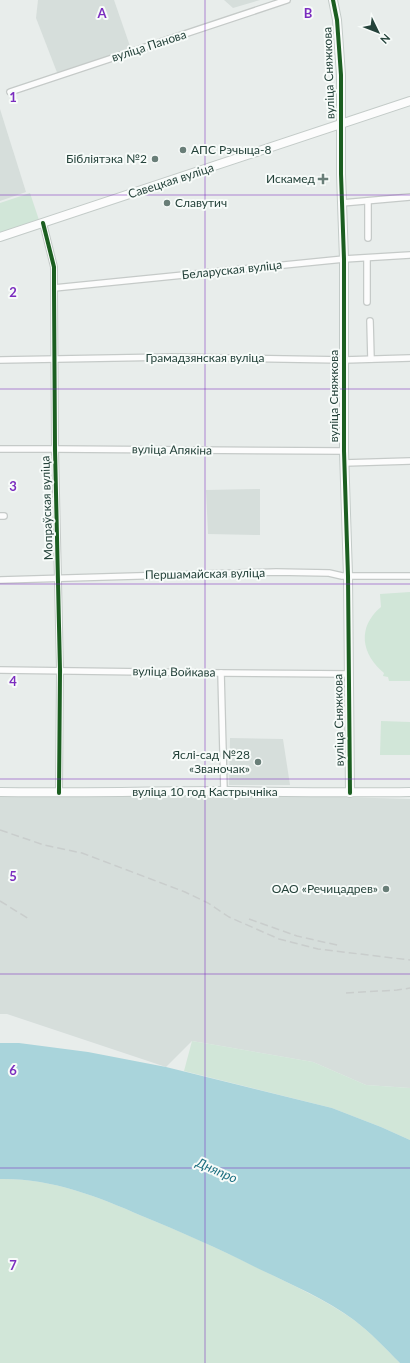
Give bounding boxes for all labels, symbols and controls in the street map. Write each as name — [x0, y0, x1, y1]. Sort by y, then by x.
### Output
text: A — [96, 5, 107, 21]
text: B — [304, 5, 313, 21]
north arrow — [358, 12, 398, 52]
street label: вуліца Панова — [110, 26, 188, 65]
street label: вуліца Сняжкова — [319, 27, 338, 119]
text: N — [378, 32, 393, 47]
text: 1 — [9, 89, 17, 105]
place label: АПС Рэчыца-8 — [191, 142, 271, 157]
marker: АПС Рэчыца-8 — [178, 145, 188, 155]
place label: Бібліятэка №2 — [66, 151, 147, 166]
marker: Бібліятэка №2 — [150, 154, 160, 164]
street label: Савецкая вуліца — [126, 160, 216, 201]
place label: Искамед — [266, 171, 316, 186]
marker: Искамед — [318, 174, 328, 184]
place label: Славутич — [175, 195, 227, 210]
marker: Славутич — [162, 198, 172, 208]
street label: Беларуская вуліца — [181, 257, 283, 282]
text: 2 — [9, 284, 17, 300]
street label: Грамадзянская вуліца — [145, 350, 265, 365]
street label: вуліца Сняжкова — [326, 350, 341, 442]
street label: вуліца Апякіна — [132, 441, 212, 458]
street label: Мопраўская вуліца — [37, 455, 56, 561]
text: 3 — [9, 478, 17, 494]
street label: Першамайская вуліца — [145, 565, 265, 582]
street label: вуліца Войкава — [132, 663, 216, 680]
text: 4 — [9, 673, 17, 689]
street label: вуліца Сняжкова — [330, 674, 347, 766]
place label: Яслі-сад №28 «Званочак» — [171, 747, 250, 776]
marker: Яслі-сад №28 «Званочак» — [253, 757, 263, 767]
street label: вуліца 10 год Кастрычніка — [132, 784, 278, 799]
text: 5 — [9, 868, 17, 884]
place label: ОАО «Речицадрев» — [272, 881, 378, 896]
marker: ОАО «Речицадрев» — [381, 884, 391, 894]
text: 6 — [9, 1062, 17, 1078]
water label: Дняпро — [193, 1153, 240, 1186]
text: 7 — [9, 1257, 17, 1273]

